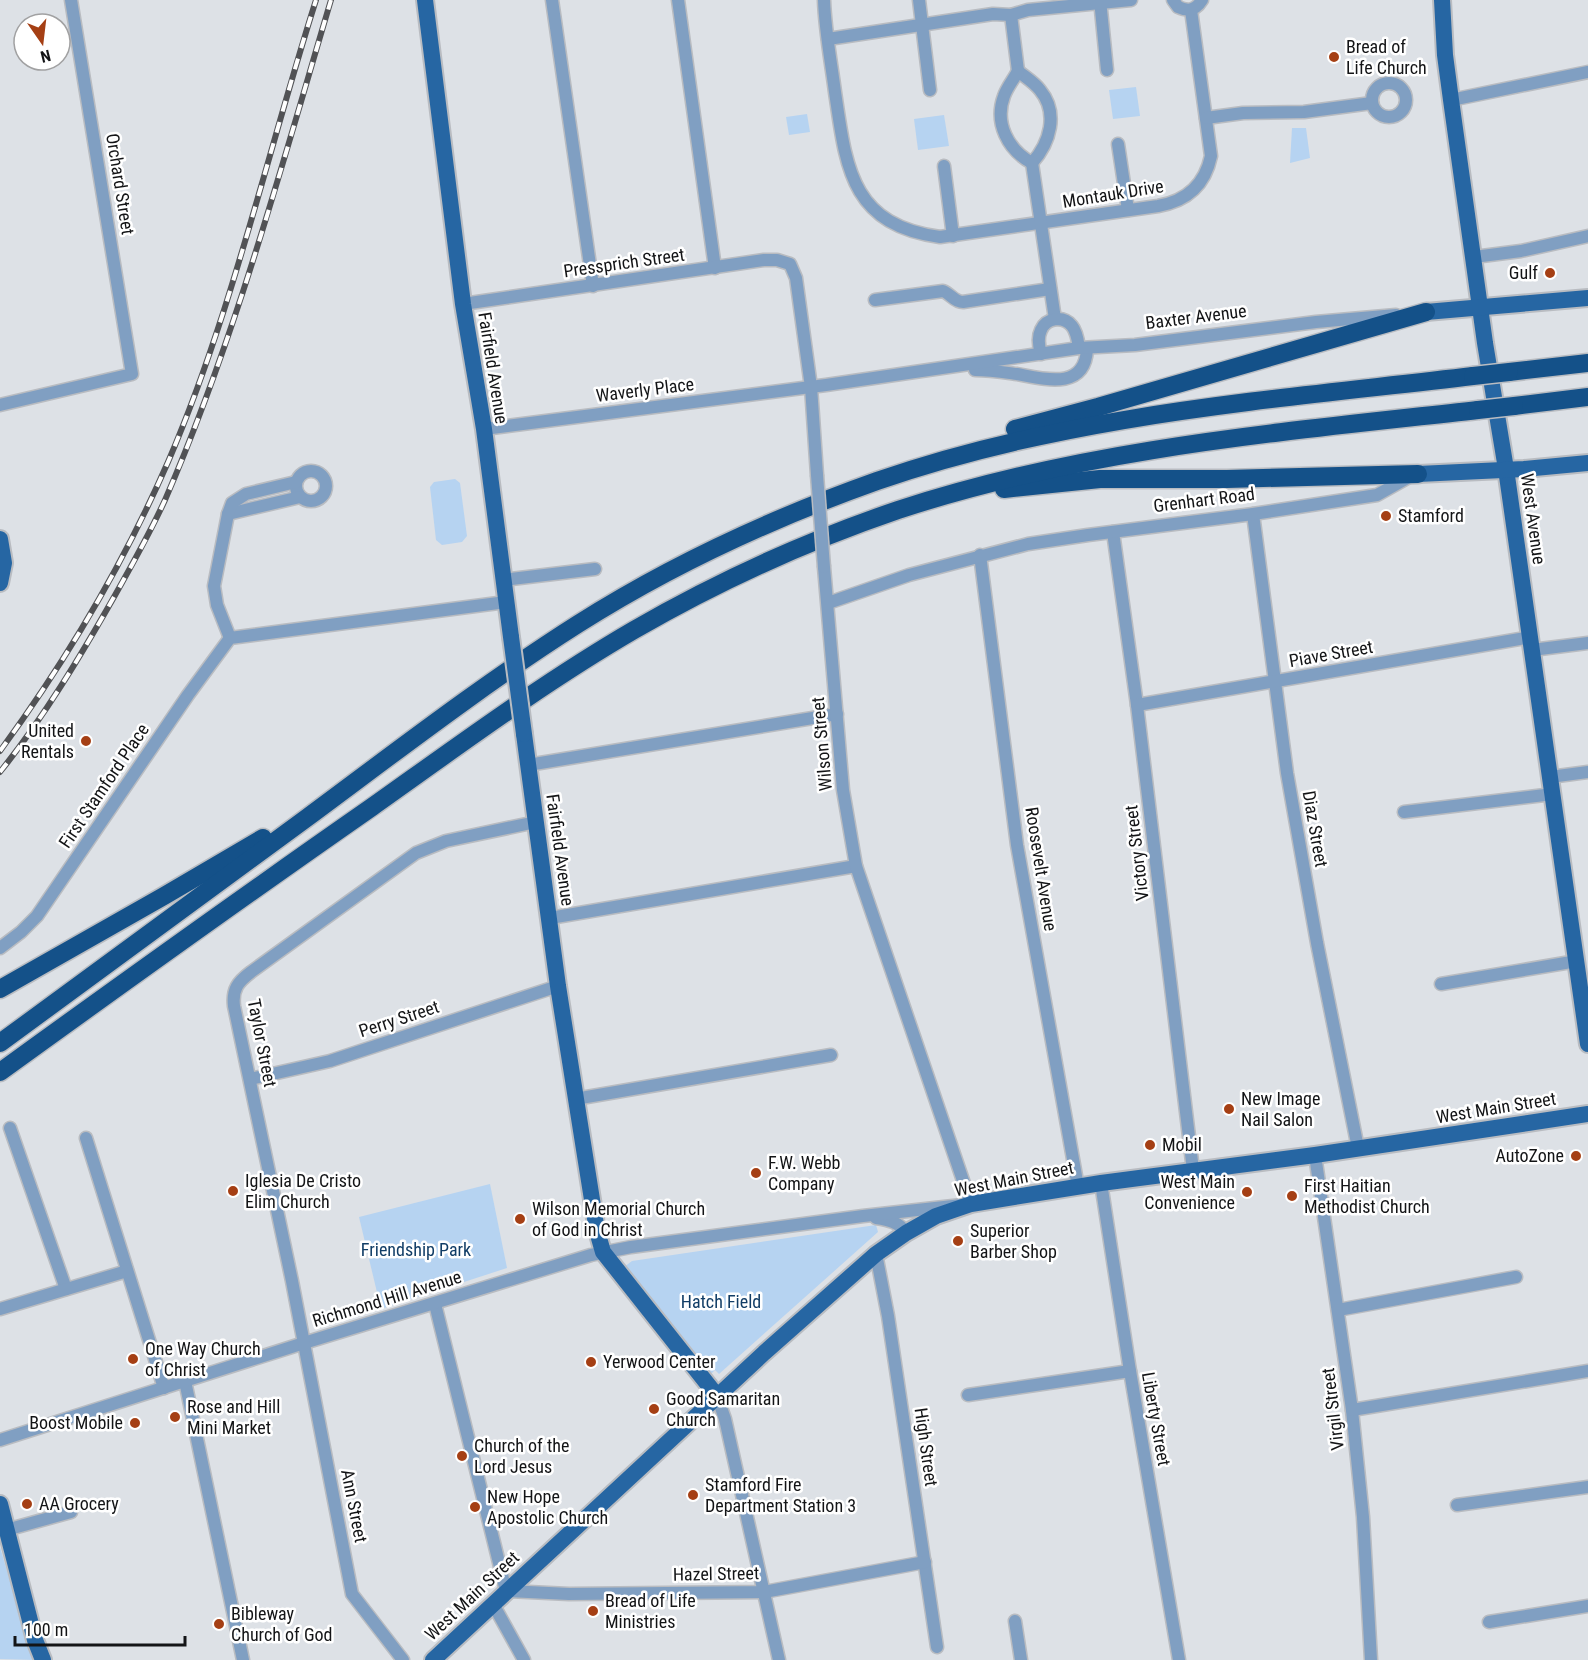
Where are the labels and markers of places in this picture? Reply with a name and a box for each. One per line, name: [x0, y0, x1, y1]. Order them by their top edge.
place label: Bread of Life Church: [1346, 36, 1427, 78]
marker: Bread of Life Church: [1327, 50, 1341, 64]
place label: Gulf: [1509, 262, 1538, 283]
marker: Gulf: [1543, 266, 1557, 280]
place label: Stamford: [1398, 505, 1464, 526]
marker: Stamford: [1379, 509, 1393, 523]
place label: United Rentals: [21, 720, 74, 762]
marker: United Rentals: [79, 734, 93, 748]
place label: New Image Nail Salon: [1241, 1088, 1320, 1130]
marker: New Image Nail Salon: [1222, 1102, 1236, 1116]
place label: Mobil: [1162, 1134, 1202, 1155]
marker: Mobil: [1143, 1138, 1157, 1152]
place label: AutoZone: [1495, 1145, 1564, 1166]
marker: AutoZone: [1569, 1149, 1583, 1163]
place label: F.W. Webb Company: [768, 1152, 841, 1194]
marker: F.W. Webb Company: [749, 1166, 763, 1180]
place label: Iglesia De Cristo Elim Church: [245, 1170, 361, 1212]
place label: West Main Convenience: [1144, 1171, 1235, 1213]
place label: First Haitian Methodist Church: [1304, 1175, 1430, 1217]
marker: Iglesia De Cristo Elim Church: [226, 1184, 240, 1198]
marker: West Main Convenience: [1240, 1185, 1254, 1199]
marker: First Haitian Methodist Church: [1285, 1189, 1299, 1203]
place label: Wilson Memorial Church of God in Christ: [532, 1198, 705, 1240]
marker: Wilson Memorial Church of God in Christ: [513, 1212, 527, 1226]
place label: Superior Barber Shop: [970, 1220, 1057, 1262]
marker: Superior Barber Shop: [951, 1234, 965, 1248]
place label: One Way Church of Christ: [145, 1338, 261, 1380]
place label: Yerwood Center: [603, 1351, 716, 1372]
marker: One Way Church of Christ: [126, 1352, 140, 1366]
marker: Yerwood Center: [584, 1355, 598, 1369]
place label: Good Samaritan Church: [666, 1388, 780, 1430]
place label: Rose and Hill Mini Market: [187, 1396, 280, 1438]
marker: Good Samaritan Church: [647, 1402, 661, 1416]
marker: Rose and Hill Mini Market: [168, 1410, 182, 1424]
place label: Boost Mobile: [29, 1412, 123, 1433]
marker: Boost Mobile: [128, 1416, 142, 1430]
place label: Church of the Lord Jesus: [474, 1435, 569, 1477]
marker: Church of the Lord Jesus: [455, 1449, 469, 1463]
place label: Stamford Fire Department Station 3: [705, 1474, 856, 1516]
place label: New Hope Apostolic Church: [487, 1486, 608, 1528]
marker: Stamford Fire Department Station 3: [686, 1488, 700, 1502]
place label: AA Grocery: [39, 1493, 119, 1514]
marker: AA Grocery: [20, 1497, 34, 1511]
marker: New Hope Apostolic Church: [468, 1500, 482, 1514]
place label: Bread of Life Ministries: [605, 1590, 696, 1632]
place label: Bibleway Church of God: [231, 1603, 333, 1645]
marker: Bread of Life Ministries: [586, 1604, 600, 1618]
marker: Bibleway Church of God: [212, 1617, 226, 1631]

